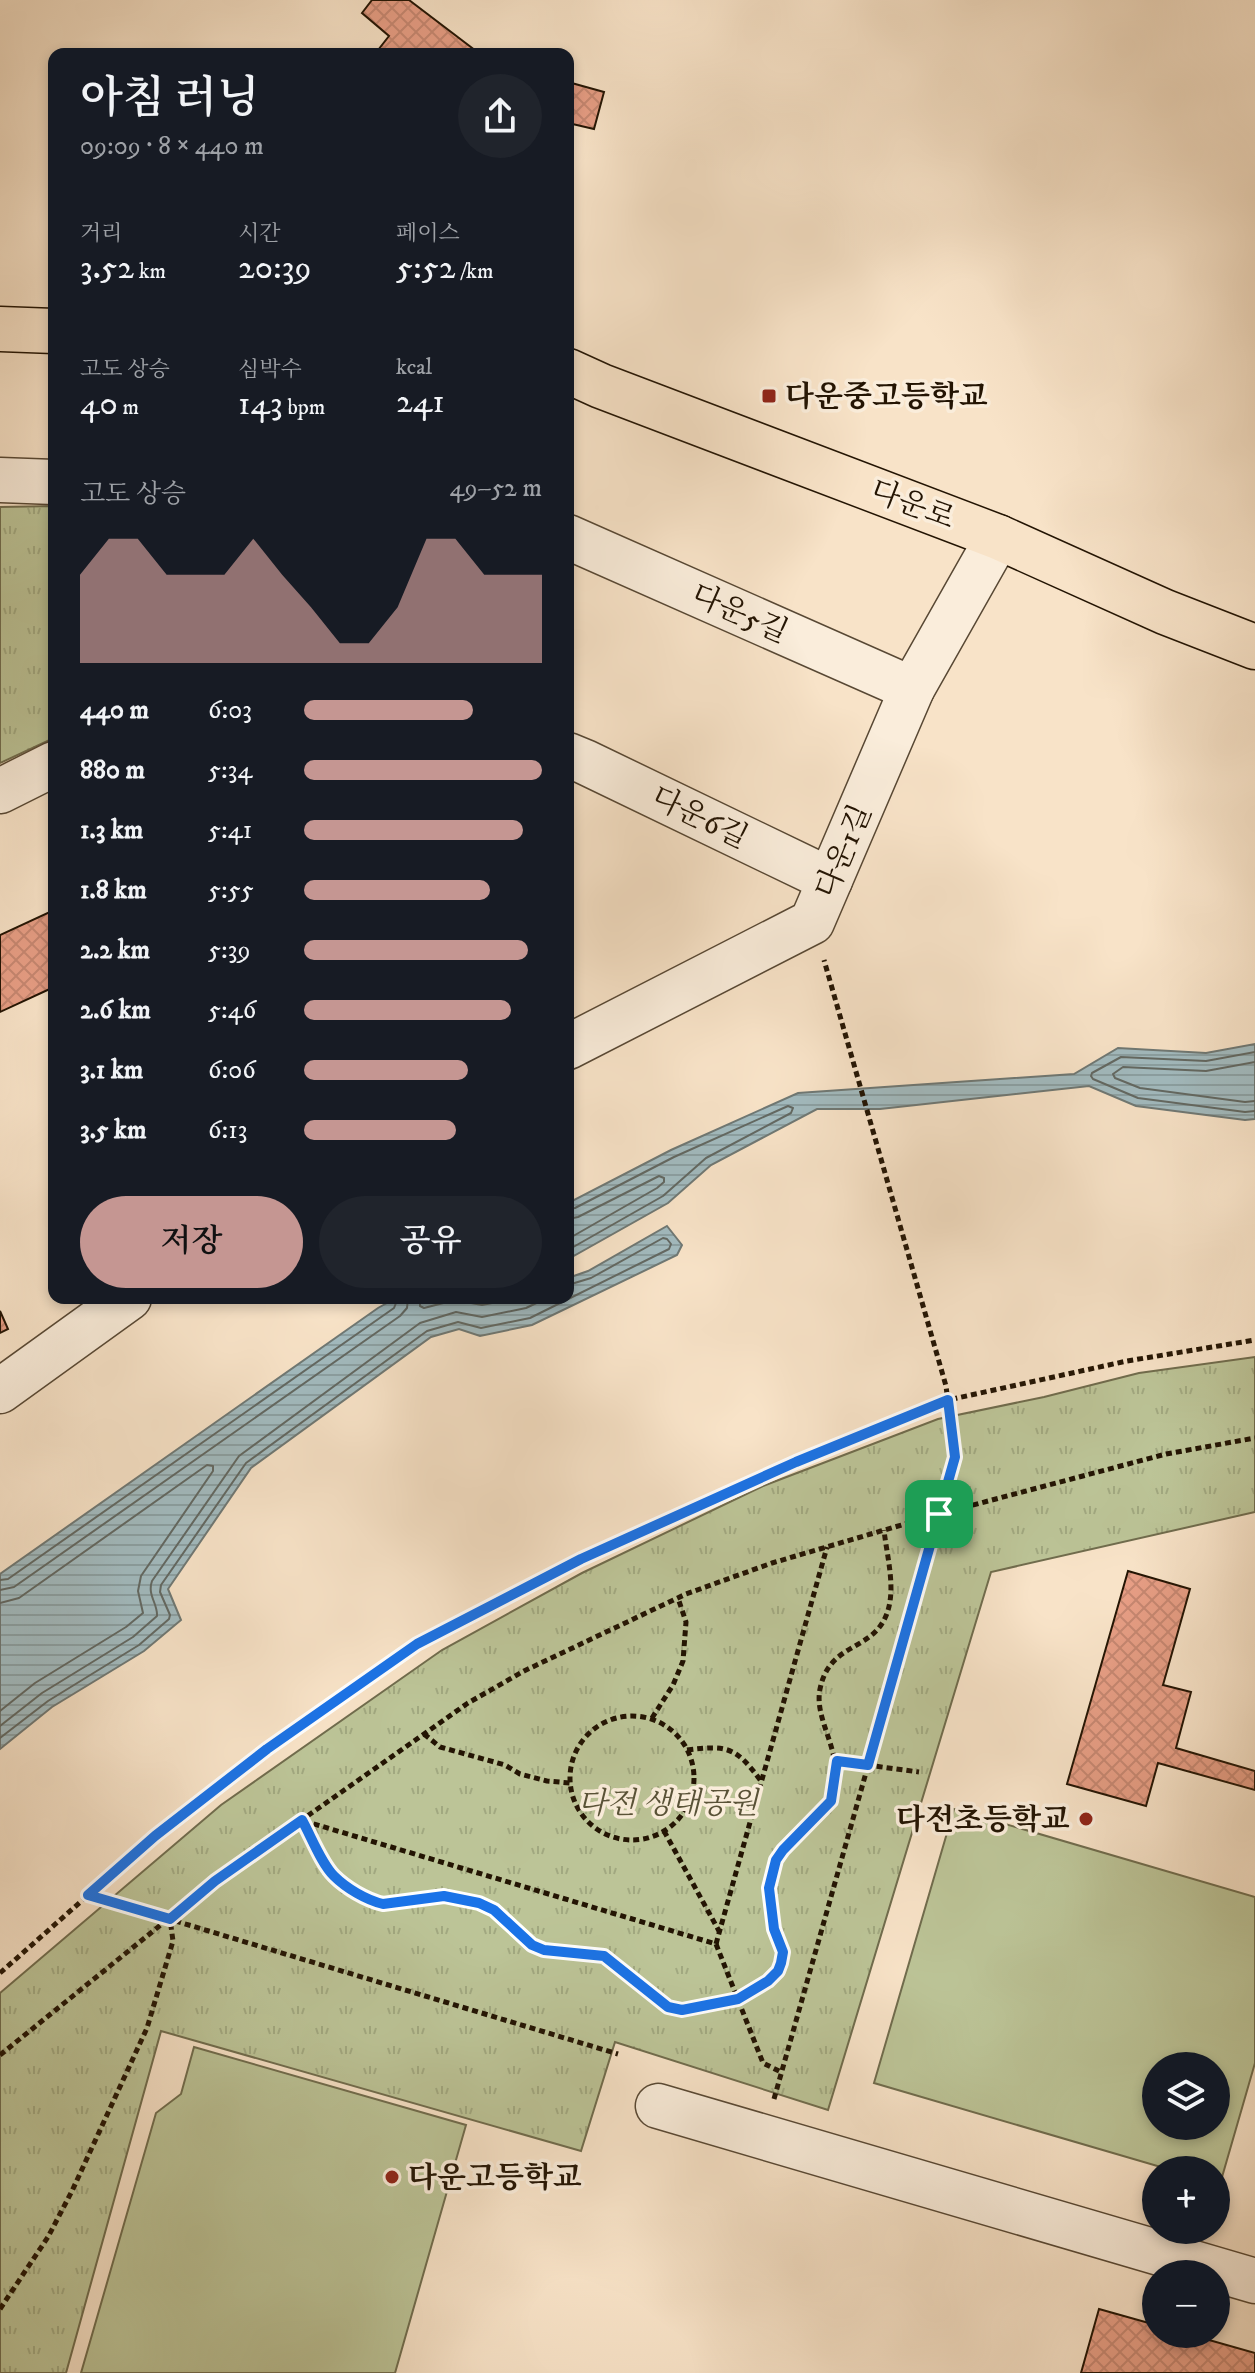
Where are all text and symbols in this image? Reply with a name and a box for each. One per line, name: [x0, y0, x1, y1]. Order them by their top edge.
text: 아침 러닝: [80, 72, 259, 127]
button: share: [458, 74, 542, 158]
text: 09:09 · 8 × 440 m: [80, 130, 264, 163]
text: 거리: [80, 220, 123, 247]
text: 시간: [238, 220, 281, 247]
text: 페이스: [396, 220, 460, 247]
text: 3.52: [80, 247, 134, 289]
text: 20:39: [238, 247, 312, 289]
text: 5:52: [396, 247, 455, 289]
text: km: [134, 258, 166, 285]
text: /km: [455, 258, 494, 285]
text: kcal: [396, 354, 432, 381]
text: 고도 상승: [80, 356, 170, 383]
text: 심박수: [238, 356, 302, 383]
place label: 다운중고등학교: [785, 379, 988, 416]
text: 241: [396, 381, 445, 423]
text: 40: [80, 383, 118, 425]
text: 143: [238, 383, 283, 425]
marker: 다운중고등학교: [760, 387, 778, 405]
text: m: [118, 394, 139, 421]
text: bpm: [283, 394, 325, 421]
text: 49–52 m: [450, 472, 542, 505]
street label: 다운로: [865, 473, 960, 538]
text: 고도 상승: [80, 478, 186, 511]
street label: 다운5길: [685, 577, 793, 652]
text: 440 m: [80, 694, 149, 727]
text: 6:03: [208, 694, 252, 727]
text: 880 m: [80, 754, 145, 787]
text: 5:34: [208, 754, 252, 787]
street label: 다운6길: [645, 779, 754, 857]
street label: 다운1길: [808, 799, 881, 904]
text: 1.3 km: [80, 814, 143, 847]
text: 5:41: [208, 814, 252, 847]
text: 1.8 km: [80, 874, 147, 907]
text: 5:55: [208, 874, 254, 907]
text: 2.2 km: [80, 934, 150, 967]
text: 5:39: [208, 934, 250, 967]
text: 2.6 km: [80, 994, 151, 1027]
text: 5:46: [208, 994, 256, 1027]
text: 3.1 km: [80, 1054, 143, 1087]
text: 6:06: [208, 1054, 256, 1087]
text: 3.5 km: [80, 1114, 146, 1147]
text: 6:13: [208, 1114, 248, 1147]
button: 저장: [80, 1196, 303, 1288]
button: 공유: [319, 1196, 542, 1288]
pin: [905, 1480, 973, 1548]
icon: arrive: [917, 1492, 961, 1536]
park label: 다전 생태공원: [578, 1786, 760, 1823]
place label: 다전초등학교: [896, 1802, 1070, 1839]
marker: 다전초등학교: [1077, 1810, 1095, 1828]
map controls: [1142, 2052, 1230, 2348]
button: layers: [1142, 2052, 1230, 2140]
button: +: [1142, 2156, 1230, 2244]
place label: 다운고등학교: [408, 2160, 582, 2197]
marker: 다운고등학교: [383, 2168, 401, 2186]
button: −: [1142, 2260, 1230, 2348]

